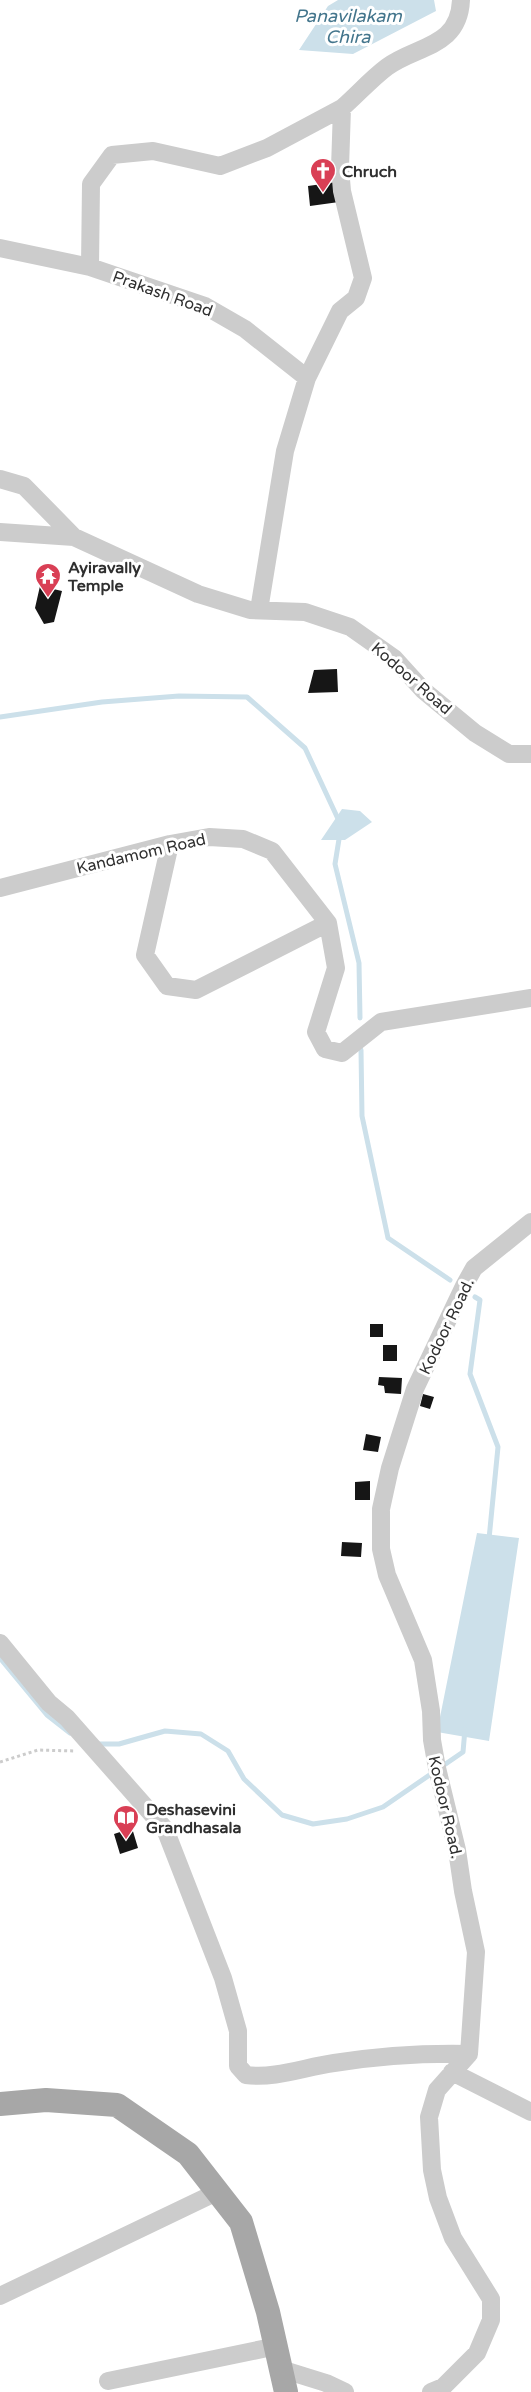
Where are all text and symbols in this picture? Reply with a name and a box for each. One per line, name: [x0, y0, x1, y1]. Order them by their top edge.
water label: Panavilakam Chira: [294, 5, 402, 48]
church icon: Chruch: [308, 156, 338, 194]
place label: Chruch: [342, 162, 397, 182]
street label: Prakash Road: [110, 267, 215, 321]
place label: Ayiravally Temple: [67, 558, 141, 596]
temple icon: Ayiravally Temple: [33, 561, 63, 599]
street label: Kodoor Road: [367, 638, 456, 719]
street label: Kandamom Road: [75, 829, 208, 879]
street label: Kodoor Road.: [415, 1275, 479, 1378]
street label: Kodoor Road.: [424, 1754, 467, 1860]
place label: Deshasevini Grandhasala: [146, 1800, 241, 1838]
library icon: Deshasevini Grandhasala: [111, 1803, 141, 1841]

